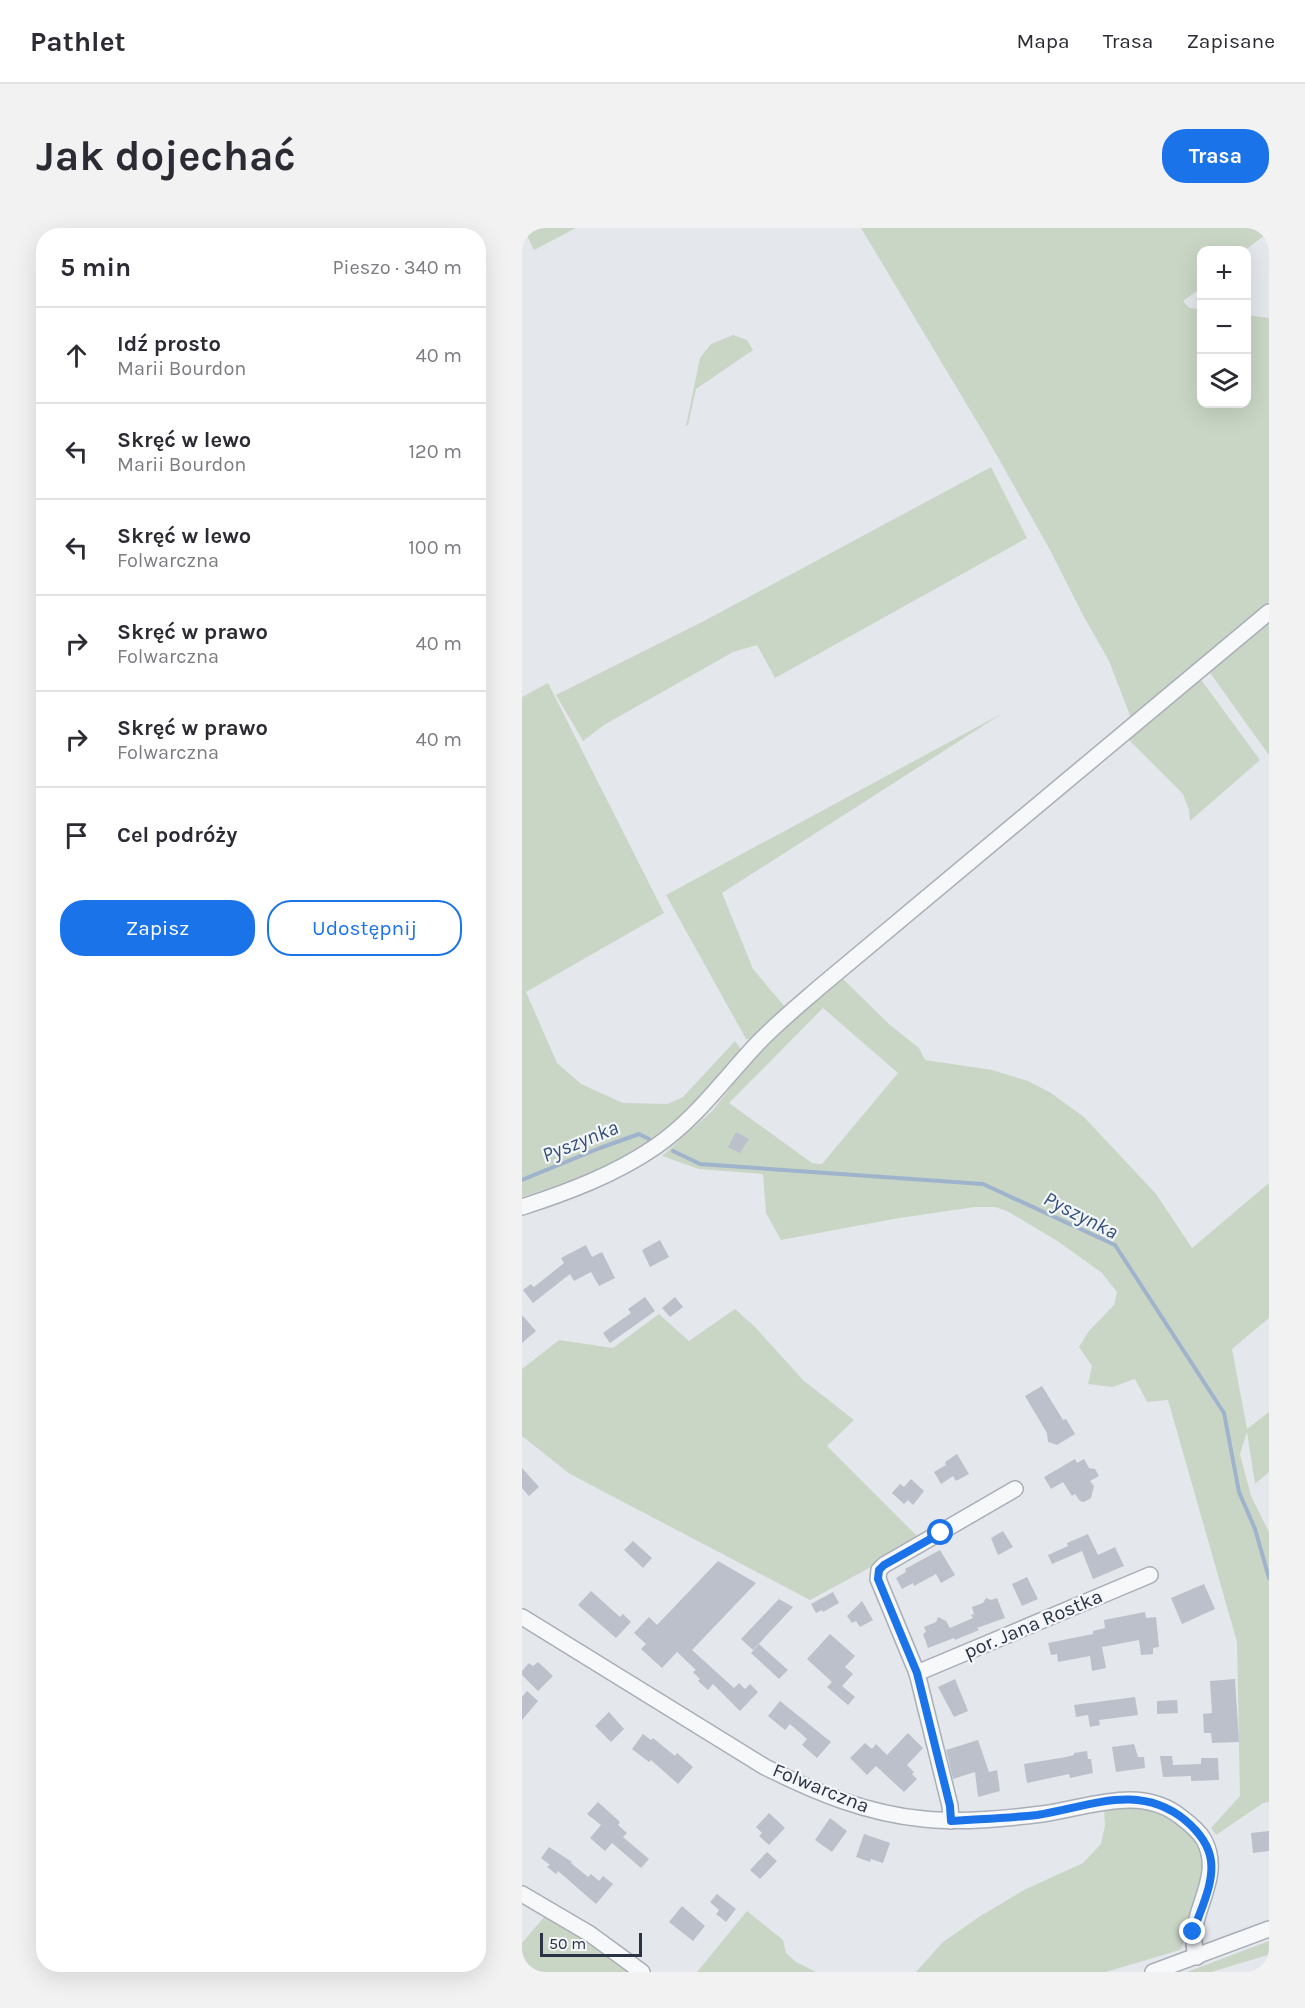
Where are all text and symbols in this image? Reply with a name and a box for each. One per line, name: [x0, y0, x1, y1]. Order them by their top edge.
text: Pathlet: [30, 25, 126, 58]
text: Mapa: [1017, 29, 1070, 53]
text: Trasa: [1103, 29, 1153, 53]
text: Zapisane: [1186, 29, 1275, 53]
button: Trasa: [1162, 129, 1269, 183]
text: Jak dojechać: [36, 131, 296, 181]
map controls: [1197, 246, 1251, 408]
button: +: [1197, 246, 1251, 300]
text: 5 min: [60, 252, 131, 283]
text: Pieszo · 340 m: [332, 256, 462, 279]
button: −: [1197, 300, 1251, 354]
text: Idź prosto: [117, 331, 221, 357]
icon: ahead: [60, 339, 93, 372]
text: 40 m: [416, 344, 462, 367]
button: layers: [1197, 354, 1251, 408]
text: Marii Bourdon: [117, 357, 246, 380]
text: Skręć w lewo: [117, 427, 251, 453]
icon: left: [60, 435, 93, 468]
text: 120 m: [408, 440, 462, 463]
text: Marii Bourdon: [117, 453, 246, 476]
text: Skręć w lewo: [117, 523, 251, 549]
icon: left: [60, 531, 93, 564]
text: 100 m: [408, 536, 462, 559]
text: Folwarczna: [117, 549, 219, 572]
text: Skręć w prawo: [117, 619, 268, 645]
icon: right: [60, 627, 93, 660]
text: 40 m: [416, 632, 462, 655]
text: Folwarczna: [117, 645, 219, 668]
text: Skręć w prawo: [117, 715, 268, 741]
icon: right: [60, 723, 93, 756]
text: 40 m: [416, 728, 462, 751]
text: Folwarczna: [117, 741, 219, 764]
icon: arrive: [60, 819, 93, 852]
text: Cel podróży: [117, 822, 237, 848]
button: Zapisz: [60, 900, 255, 956]
button: Udostępnij: [267, 900, 462, 956]
water label: Pyszynka: [538, 1115, 622, 1167]
water label: Pyszynka: [1040, 1186, 1122, 1244]
route start: [927, 1519, 953, 1545]
street label: por. Jana Rostka: [960, 1584, 1106, 1664]
street label: Folwarczna: [769, 1758, 873, 1818]
route end: [1179, 1918, 1205, 1944]
scale bar: [540, 1930, 642, 1958]
text: 50 m: [549, 1934, 586, 1953]

